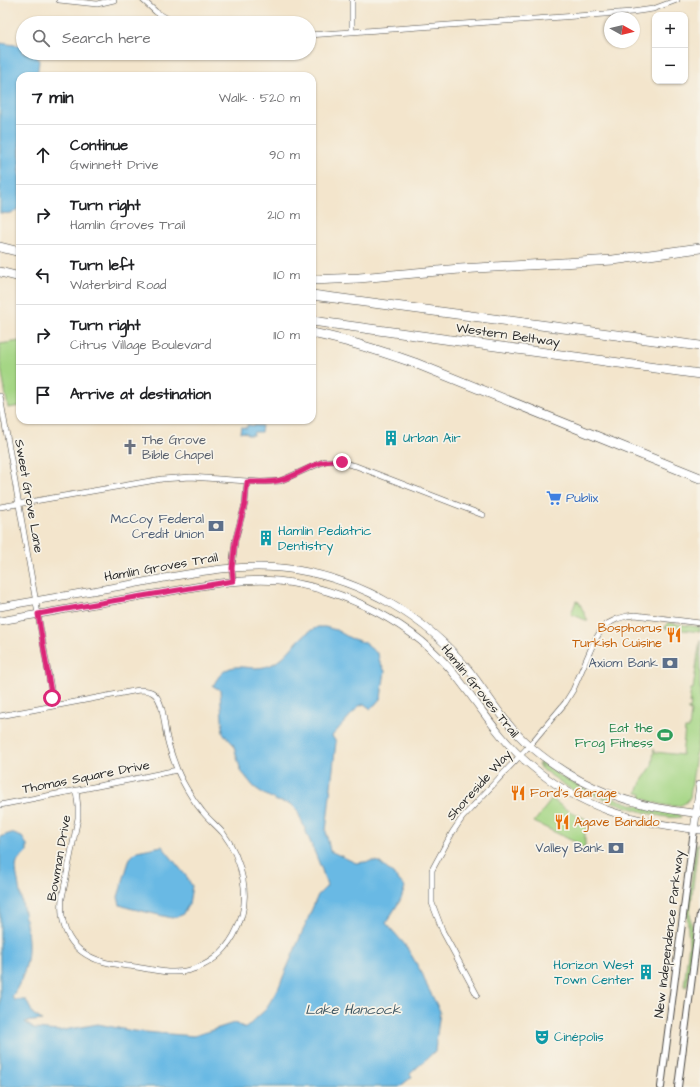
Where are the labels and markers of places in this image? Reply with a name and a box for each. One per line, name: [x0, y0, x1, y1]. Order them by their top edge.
building icon: Urban Air: [382, 429, 400, 447]
place label: Urban Air: [403, 429, 461, 447]
place label: The Grove Bible Chapel: [142, 431, 213, 464]
church icon: The Grove Bible Chapel: [121, 438, 139, 456]
supermarket icon: Publix: [545, 489, 563, 507]
place label: Publix: [566, 489, 599, 507]
place label: McCoy Federal Credit Union: [111, 510, 204, 543]
bank icon: McCoy Federal Credit Union: [207, 517, 225, 535]
place label: Hamlin Pediatric Dentistry: [278, 522, 372, 556]
building icon: Hamlin Pediatric Dentistry: [257, 529, 275, 547]
place label: Bosphorus Turkish Cuisine: [572, 619, 662, 652]
restaurant icon: Bosphorus Turkish Cuisine: [665, 626, 683, 644]
place label: Axiom Bank: [589, 654, 658, 672]
bank icon: Axiom Bank: [661, 654, 679, 672]
place label: Eat the Frog Fitness: [575, 719, 653, 753]
sports icon: Eat the Frog Fitness: [656, 726, 674, 744]
restaurant icon: Ford's Garage: [509, 784, 527, 802]
place label: Ford's Garage: [530, 784, 617, 803]
restaurant icon: Agave Bandido: [553, 813, 571, 831]
place label: Agave Bandido: [574, 813, 660, 832]
place label: Valley Bank: [535, 839, 604, 858]
bank icon: Valley Bank: [607, 839, 625, 857]
place label: Horizon West Town Center: [553, 956, 635, 989]
building icon: Horizon West Town Center: [637, 963, 655, 981]
theatre icon: Cinépolis: [533, 1028, 551, 1046]
place label: Cinépolis: [554, 1028, 604, 1046]

